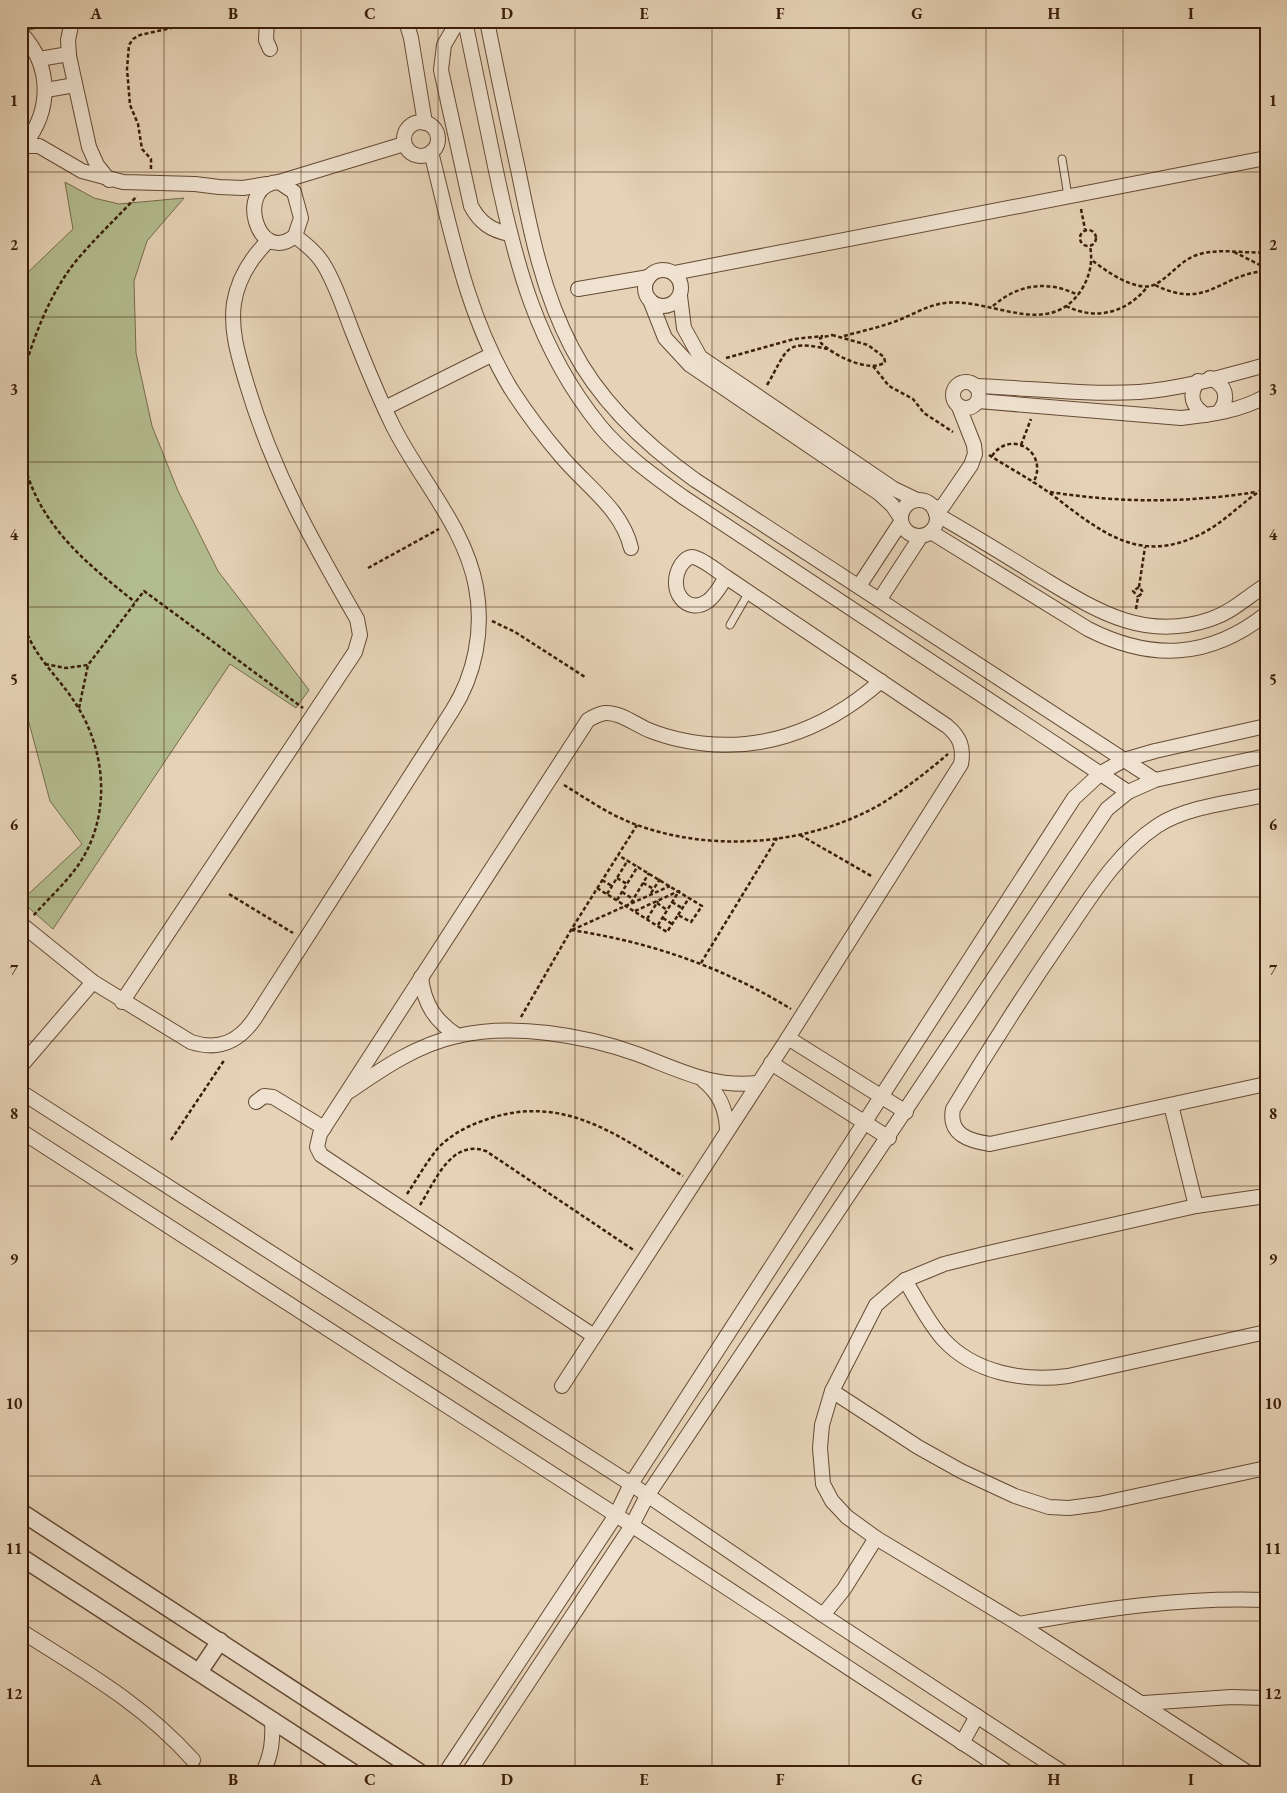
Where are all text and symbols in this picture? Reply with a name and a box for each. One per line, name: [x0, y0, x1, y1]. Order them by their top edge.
text: A: [89, 3, 102, 24]
text: B: [228, 3, 238, 24]
text: C: [364, 3, 376, 24]
text: D: [501, 3, 513, 24]
text: E: [639, 3, 649, 24]
text: F: [776, 3, 785, 24]
text: G: [911, 3, 923, 24]
text: H: [1048, 3, 1061, 24]
text: I: [1188, 3, 1194, 24]
text: 1: [10, 90, 18, 111]
text: 1: [1269, 90, 1277, 111]
text: 2: [10, 234, 19, 255]
text: 2: [1269, 234, 1278, 255]
text: 3: [10, 379, 18, 400]
text: 3: [1269, 379, 1277, 400]
text: 4: [10, 524, 19, 545]
text: 4: [1269, 524, 1278, 545]
text: 5: [10, 669, 18, 690]
text: 5: [1269, 669, 1277, 690]
text: 6: [10, 814, 19, 835]
text: 6: [1269, 814, 1278, 835]
text: 7: [10, 959, 19, 980]
text: 7: [1269, 959, 1278, 980]
text: 8: [10, 1103, 18, 1124]
text: 8: [1269, 1103, 1277, 1124]
text: 9: [10, 1248, 19, 1269]
text: 9: [1269, 1248, 1278, 1269]
text: 10: [6, 1393, 23, 1414]
text: 10: [1265, 1393, 1282, 1414]
text: 11: [6, 1538, 22, 1559]
text: 11: [1265, 1538, 1281, 1559]
text: 12: [6, 1683, 23, 1704]
text: 12: [1265, 1683, 1282, 1704]
text: A: [89, 1769, 102, 1790]
text: B: [228, 1769, 238, 1790]
text: C: [364, 1769, 376, 1790]
text: D: [501, 1769, 513, 1790]
text: E: [639, 1769, 649, 1790]
text: F: [776, 1769, 785, 1790]
text: G: [911, 1769, 923, 1790]
text: H: [1048, 1769, 1061, 1790]
text: I: [1188, 1769, 1194, 1790]

